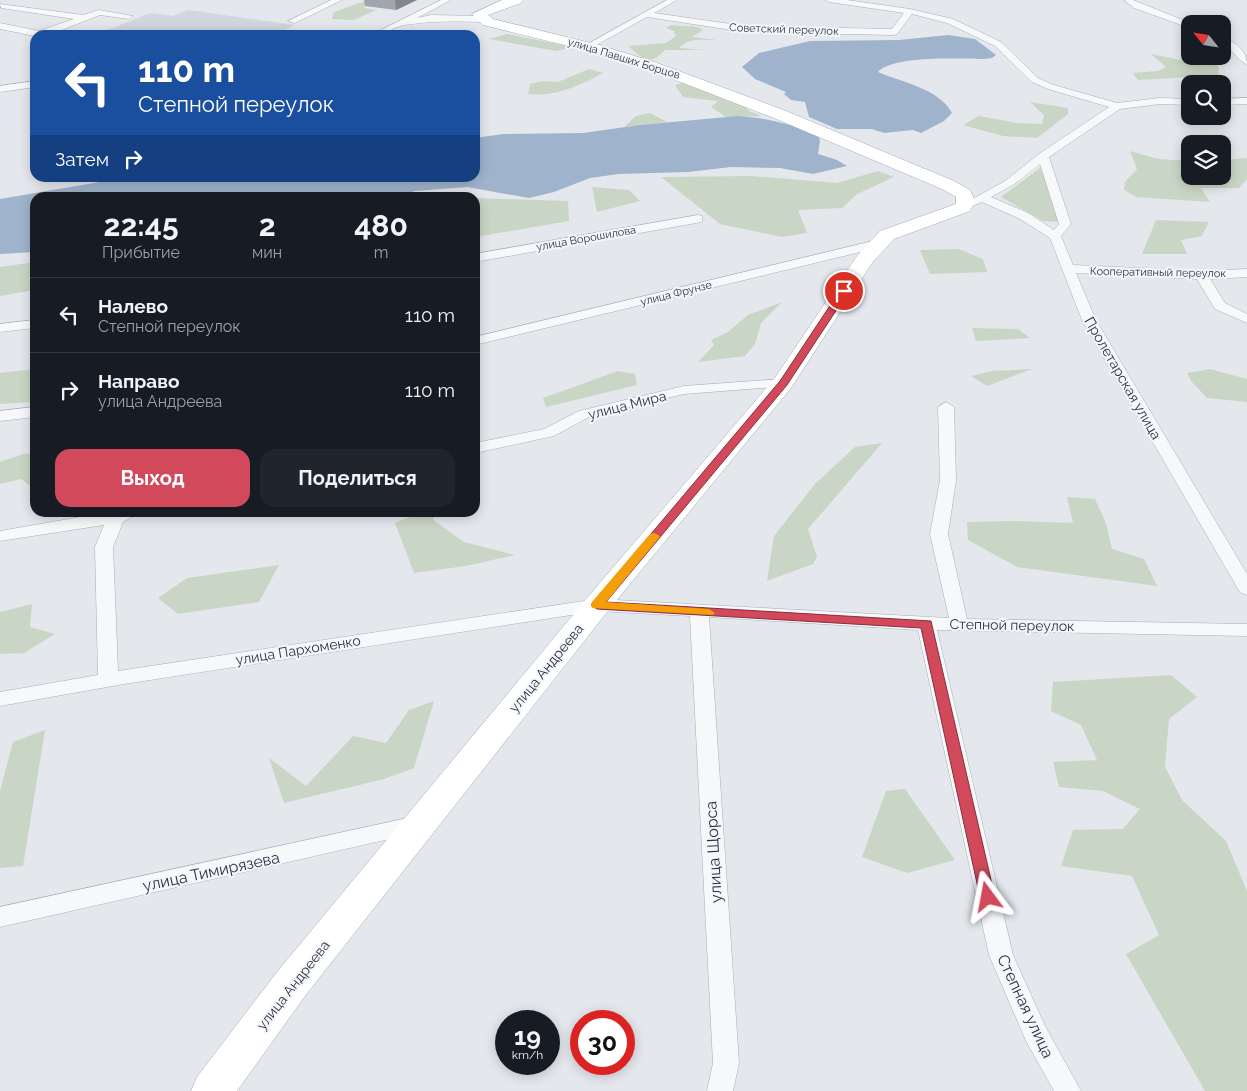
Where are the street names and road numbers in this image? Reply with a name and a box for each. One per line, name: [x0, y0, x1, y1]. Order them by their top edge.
street label: Советский переулок: [729, 21, 839, 38]
street label: улица Павших Борцов: [566, 35, 682, 82]
street label: улица Ворошилова: [535, 223, 637, 254]
street label: Кооперативный переулок: [1090, 265, 1227, 280]
street label: улица Фрунзе: [639, 278, 714, 309]
street label: Пролетарская улица: [1081, 314, 1165, 442]
street label: улица Мира: [586, 388, 668, 422]
street label: Степной переулок: [949, 616, 1075, 634]
street label: улица Андреева: [506, 621, 586, 715]
street label: улица Пархоменко: [234, 632, 362, 668]
street label: улица Щорса: [701, 801, 726, 903]
street label: улица Тимирязева: [141, 848, 281, 895]
street label: улица Андреева: [253, 937, 333, 1033]
street label: Степная улица: [993, 951, 1058, 1061]

